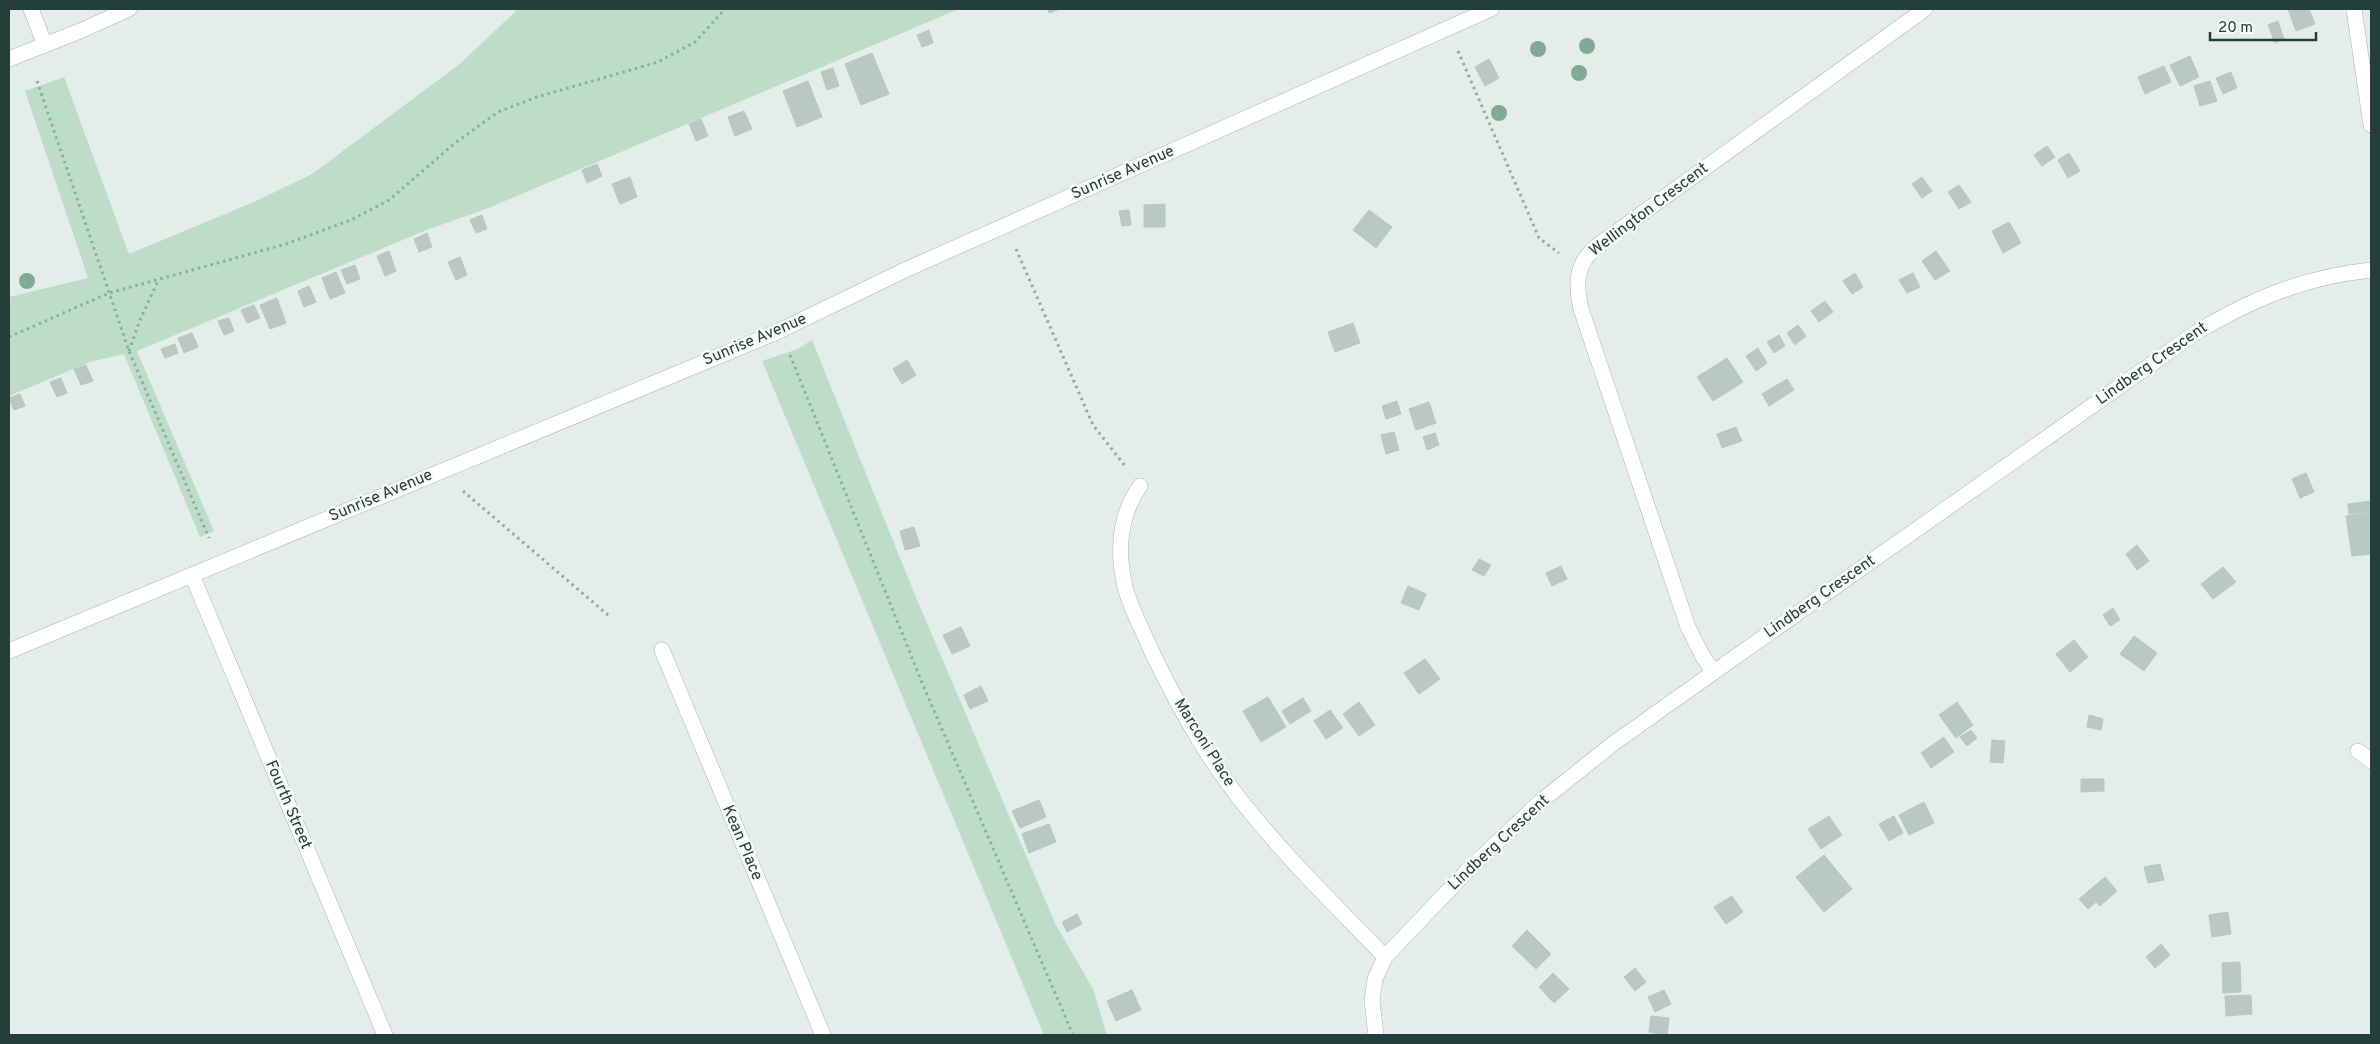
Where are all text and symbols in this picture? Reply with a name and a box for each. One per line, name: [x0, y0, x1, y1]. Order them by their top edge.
scale bar: [2210, 10, 2316, 42]
text: 20 m: [2218, 19, 2253, 38]
street label: Sunrise Avenue: [1068, 141, 1178, 205]
street label: Wellington Crescent: [1586, 159, 1712, 261]
street label: Sunrise Avenue: [700, 309, 810, 371]
street label: Lindberg Crescent: [2092, 318, 2212, 410]
street label: Sunrise Avenue: [326, 465, 436, 527]
street label: Lindberg Crescent: [1760, 551, 1880, 643]
street label: Marconi Place: [1169, 695, 1239, 791]
street label: Fourth Street: [260, 757, 316, 853]
street label: Lindberg Crescent: [1444, 791, 1554, 895]
street label: Kean Place: [717, 802, 767, 884]

